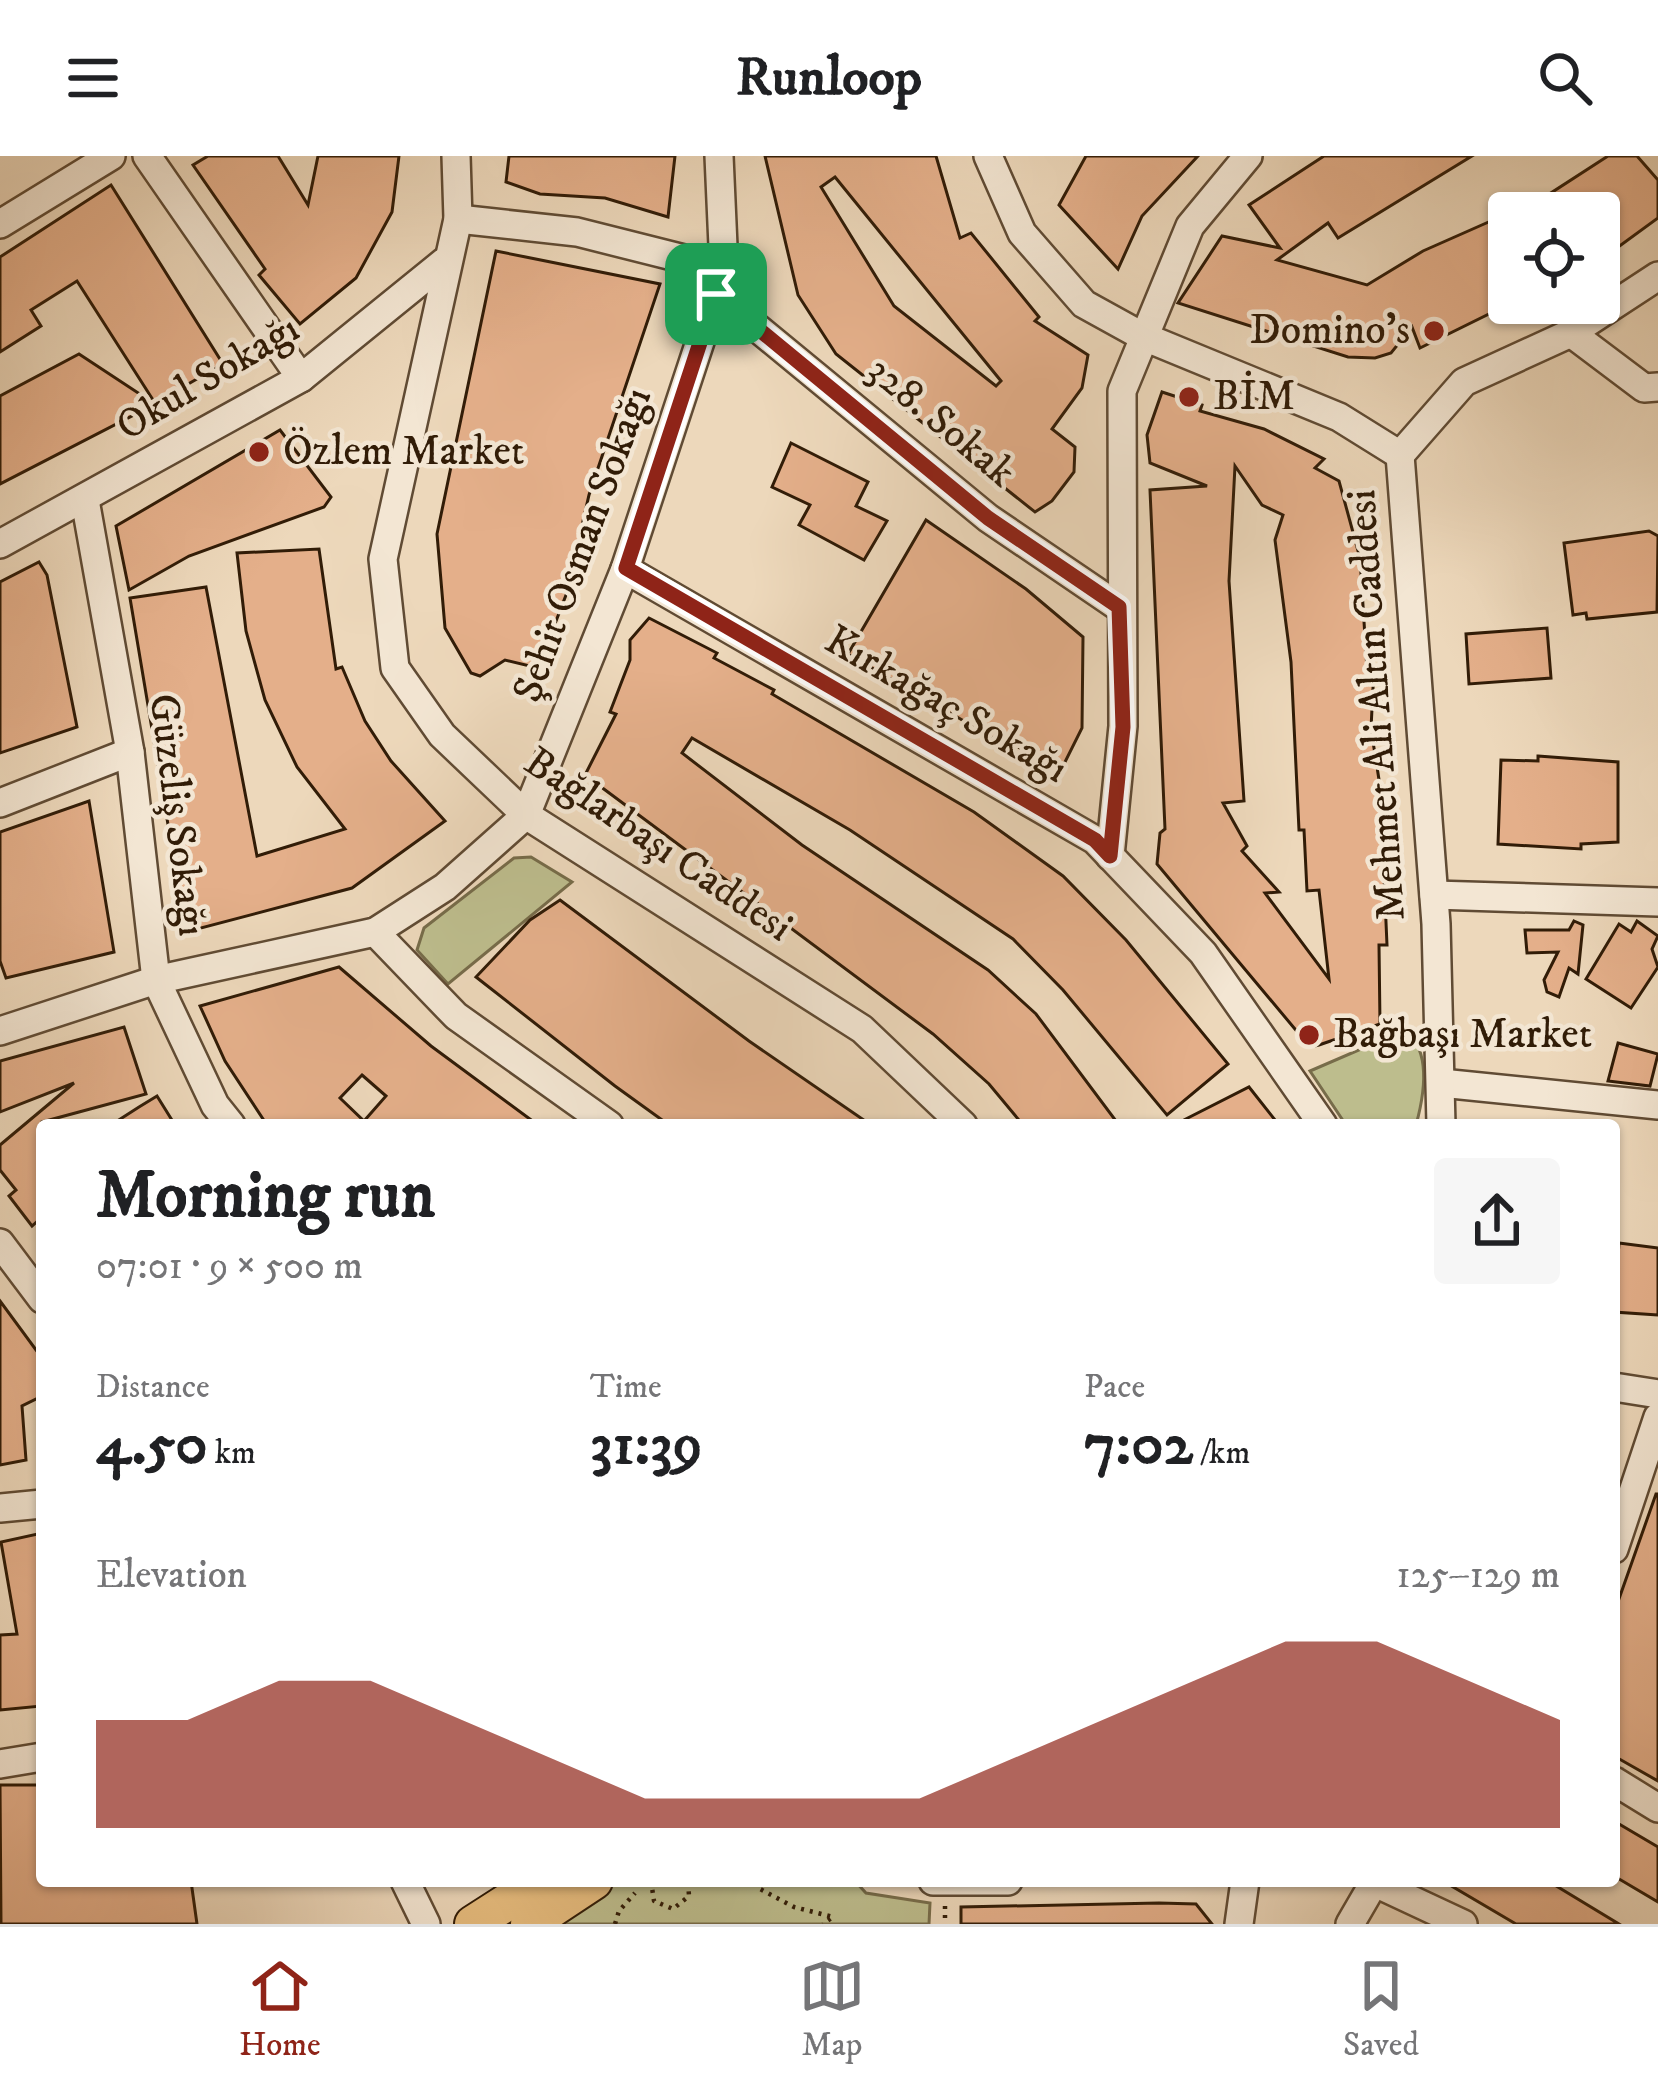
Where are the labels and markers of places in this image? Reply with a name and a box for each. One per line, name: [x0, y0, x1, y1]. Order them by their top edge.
pin: [665, 243, 767, 345]
place label: Domino's: [1249, 305, 1410, 357]
marker: Domino's: [1421, 318, 1447, 344]
place label: BİM: [1213, 370, 1295, 423]
marker: BİM: [1176, 384, 1202, 410]
place label: Özlem Market: [283, 426, 524, 478]
marker: Özlem Market: [246, 439, 272, 465]
place label: Bağbaşı Market: [1333, 1009, 1592, 1061]
marker: Bağbaşı Market: [1296, 1022, 1322, 1048]

